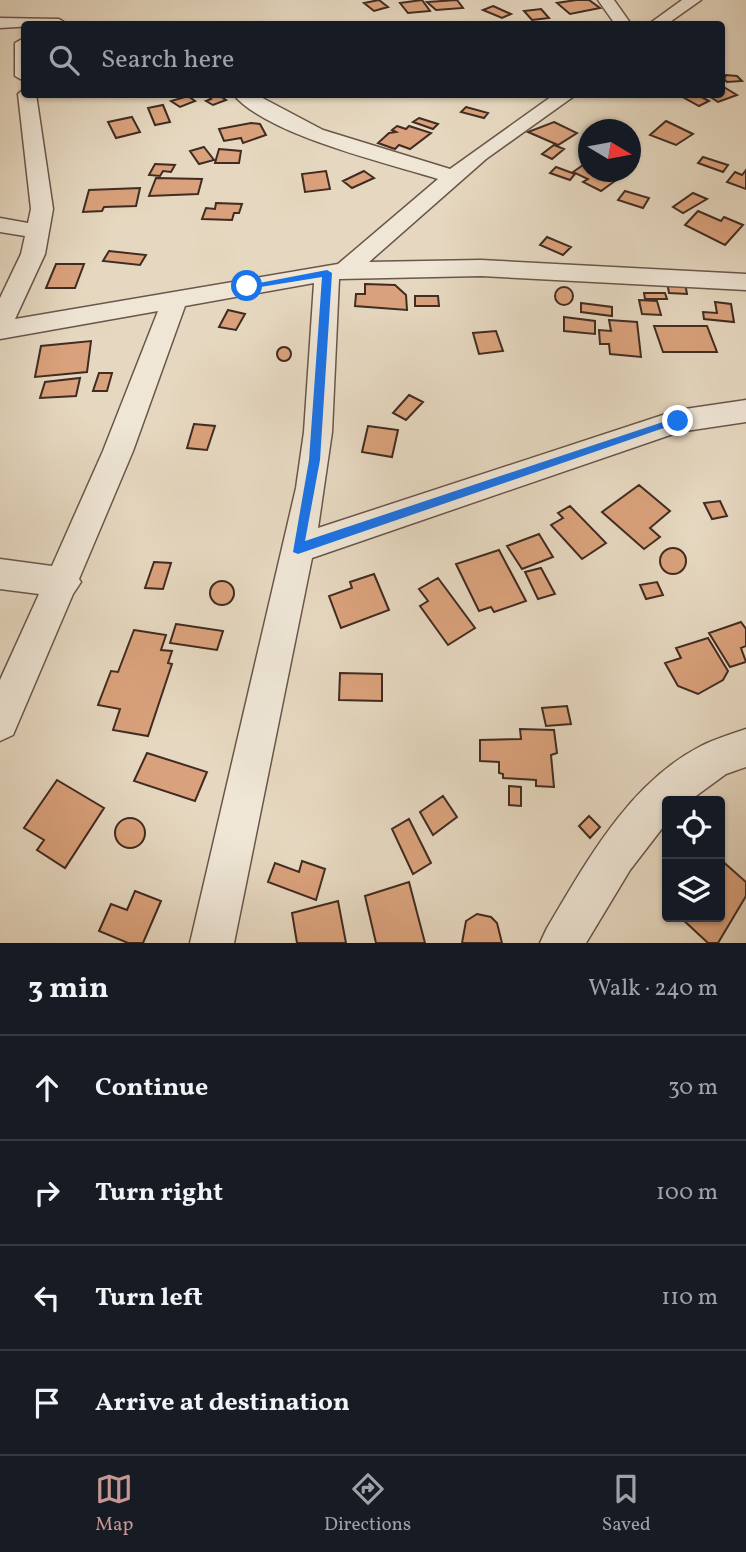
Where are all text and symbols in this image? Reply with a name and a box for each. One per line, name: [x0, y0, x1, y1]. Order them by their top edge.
search box: [21, 21, 725, 98]
icon: search: [45, 41, 83, 79]
text: Search here: [101, 42, 234, 78]
north arrow: [578, 119, 641, 182]
route start: [231, 270, 262, 301]
route end: [662, 405, 693, 436]
map controls: [662, 796, 725, 922]
button: locate: [662, 796, 725, 859]
button: layers: [662, 859, 725, 922]
text: 3 min: [28, 968, 109, 1010]
text: Walk · 240 m: [588, 973, 718, 1005]
icon: ahead: [28, 1069, 66, 1107]
text: Continue: [95, 1070, 208, 1106]
text: 30 m: [668, 1072, 718, 1104]
icon: right: [28, 1174, 66, 1212]
text: Turn right: [95, 1175, 223, 1211]
text: 100 m: [656, 1177, 718, 1209]
icon: left: [28, 1279, 66, 1317]
text: Turn left: [95, 1280, 203, 1316]
text: 110 m: [661, 1282, 718, 1314]
icon: arrive: [28, 1384, 66, 1422]
text: Arrive at destination: [95, 1385, 350, 1421]
tab: Map: [95, 1470, 133, 1538]
tab: Directions: [324, 1470, 411, 1538]
tab: Saved: [602, 1470, 651, 1538]

